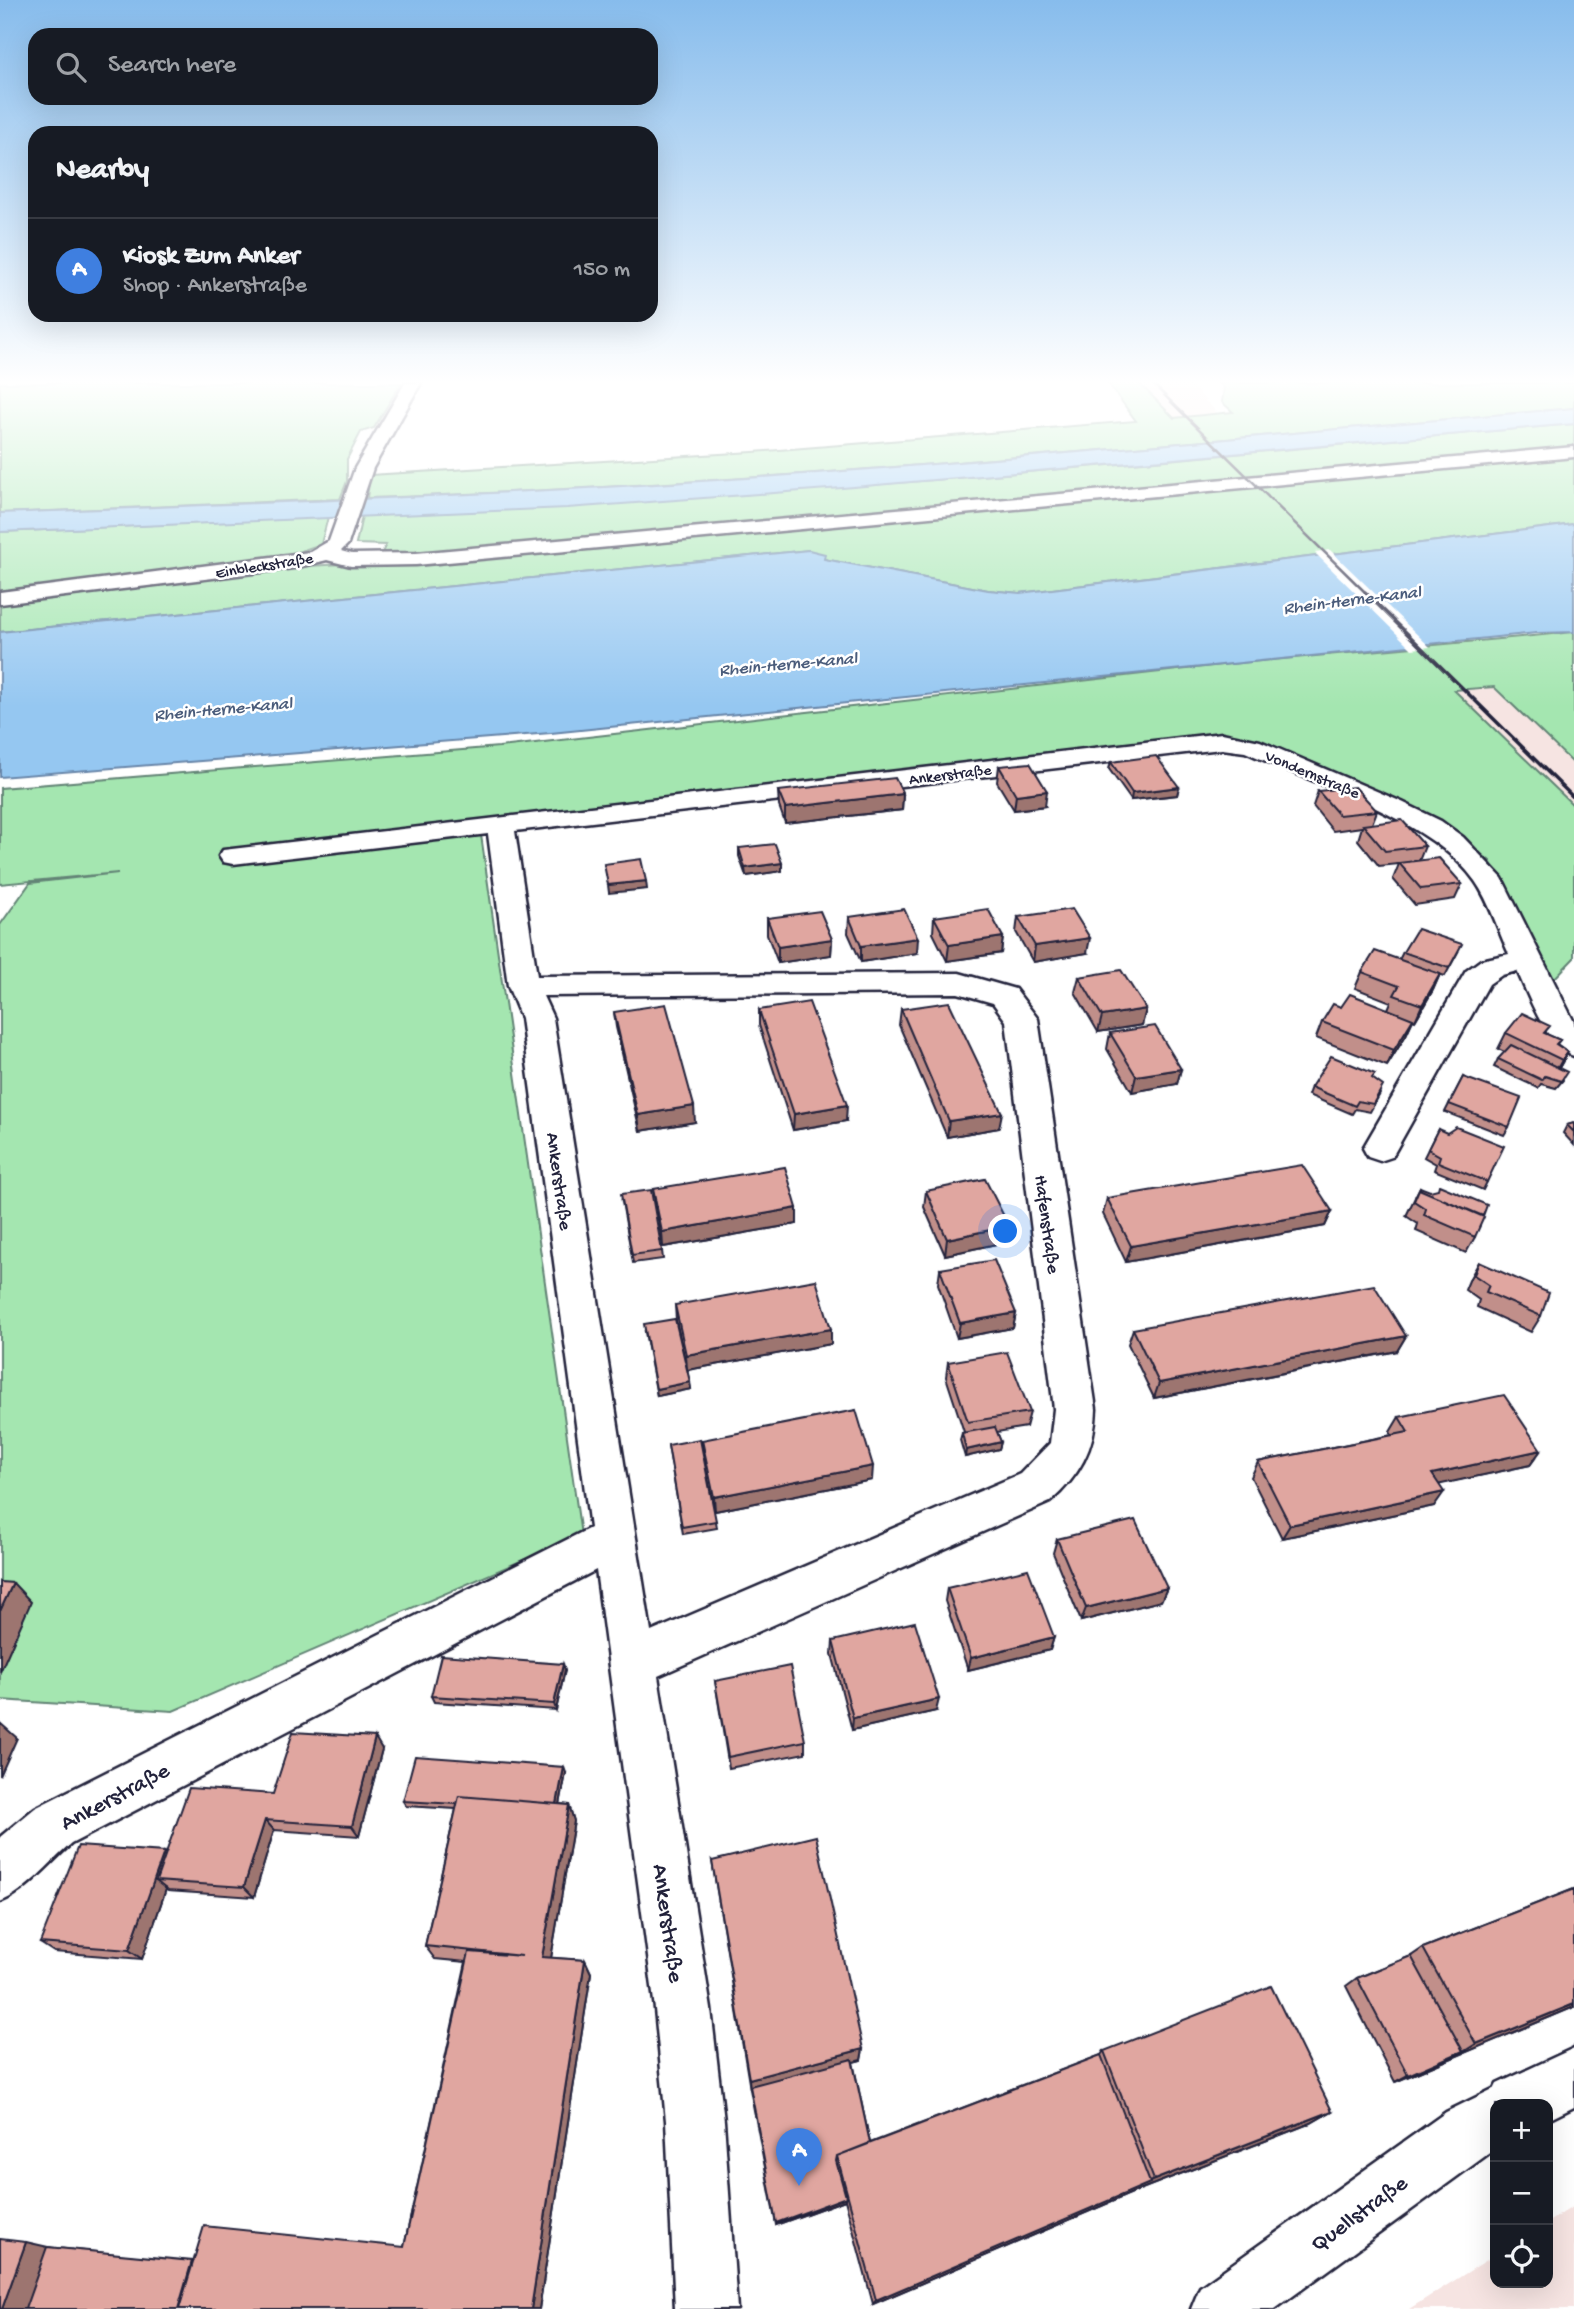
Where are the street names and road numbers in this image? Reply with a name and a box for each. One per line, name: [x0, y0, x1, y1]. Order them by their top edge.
street label: Einbleckstraße: [214, 550, 316, 585]
street label: Vondernstraße: [1261, 747, 1362, 805]
street label: Ankerstraße: [908, 762, 994, 791]
street label: Ankerstraße: [539, 1131, 576, 1232]
street label: Hafenstraße: [1027, 1174, 1064, 1276]
street label: Ankerstraße: [57, 1758, 176, 1838]
street label: Ankerstraße: [645, 1862, 688, 1986]
street label: Quellstraße: [1306, 2170, 1415, 2259]

